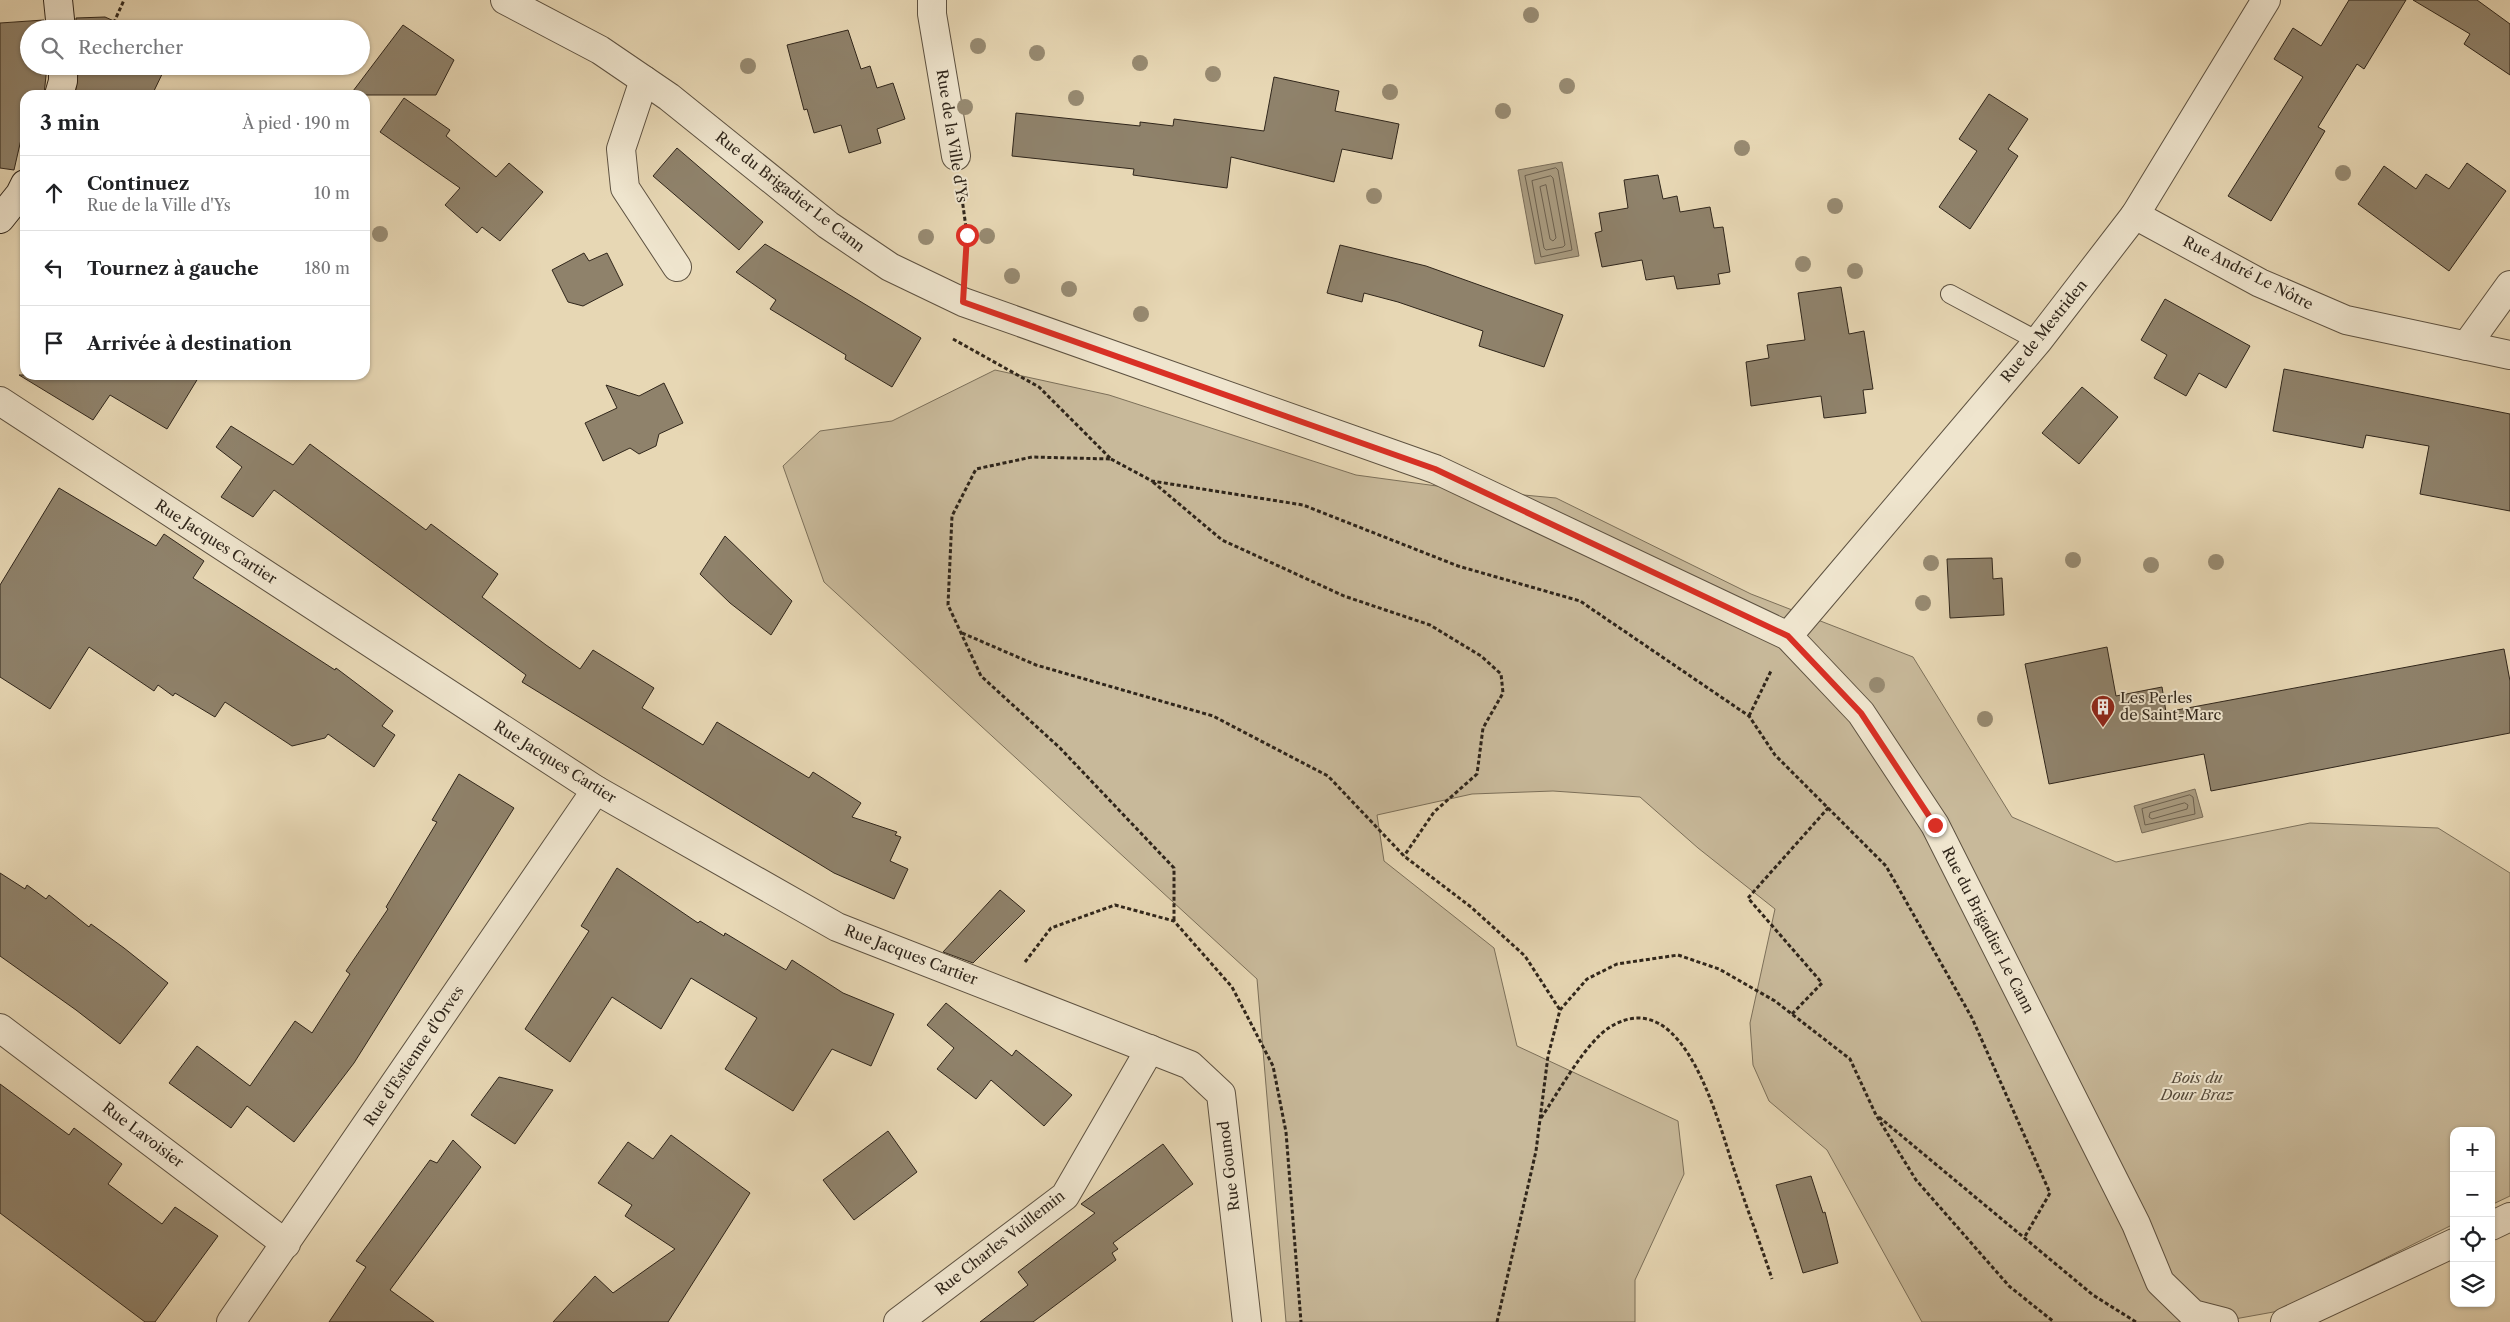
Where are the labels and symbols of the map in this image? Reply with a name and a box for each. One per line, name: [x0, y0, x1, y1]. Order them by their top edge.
street label: Rue de la Ville d'Ys: [933, 68, 972, 204]
street label: Rue du Brigadier Le Cann: [712, 127, 869, 256]
route start: [956, 224, 979, 247]
street label: Rue André Le Nôtre: [2180, 232, 2316, 314]
street label: Rue de Mestriden: [1996, 275, 2091, 386]
street label: Rue Jacques Cartier: [152, 495, 281, 588]
place label: Les Perles de Saint-Marc: [2120, 688, 2221, 724]
building icon: Les Perles de Saint-Marc: [2090, 694, 2116, 728]
street label: Rue Jacques Cartier: [490, 716, 621, 807]
route end: [1924, 814, 1947, 837]
street label: Rue du Brigadier Le Cann: [1938, 843, 2039, 1017]
street label: Rue Jacques Cartier: [842, 920, 981, 989]
street label: Rue d'Estienne d'Orves: [360, 982, 468, 1129]
park label: Bois du Dour Braz: [2160, 1068, 2234, 1104]
street label: Rue Lavoisier: [99, 1098, 188, 1172]
street label: Rue Gounod: [1214, 1120, 1243, 1212]
street label: Rue Charles Vuillemin: [931, 1186, 1069, 1299]

